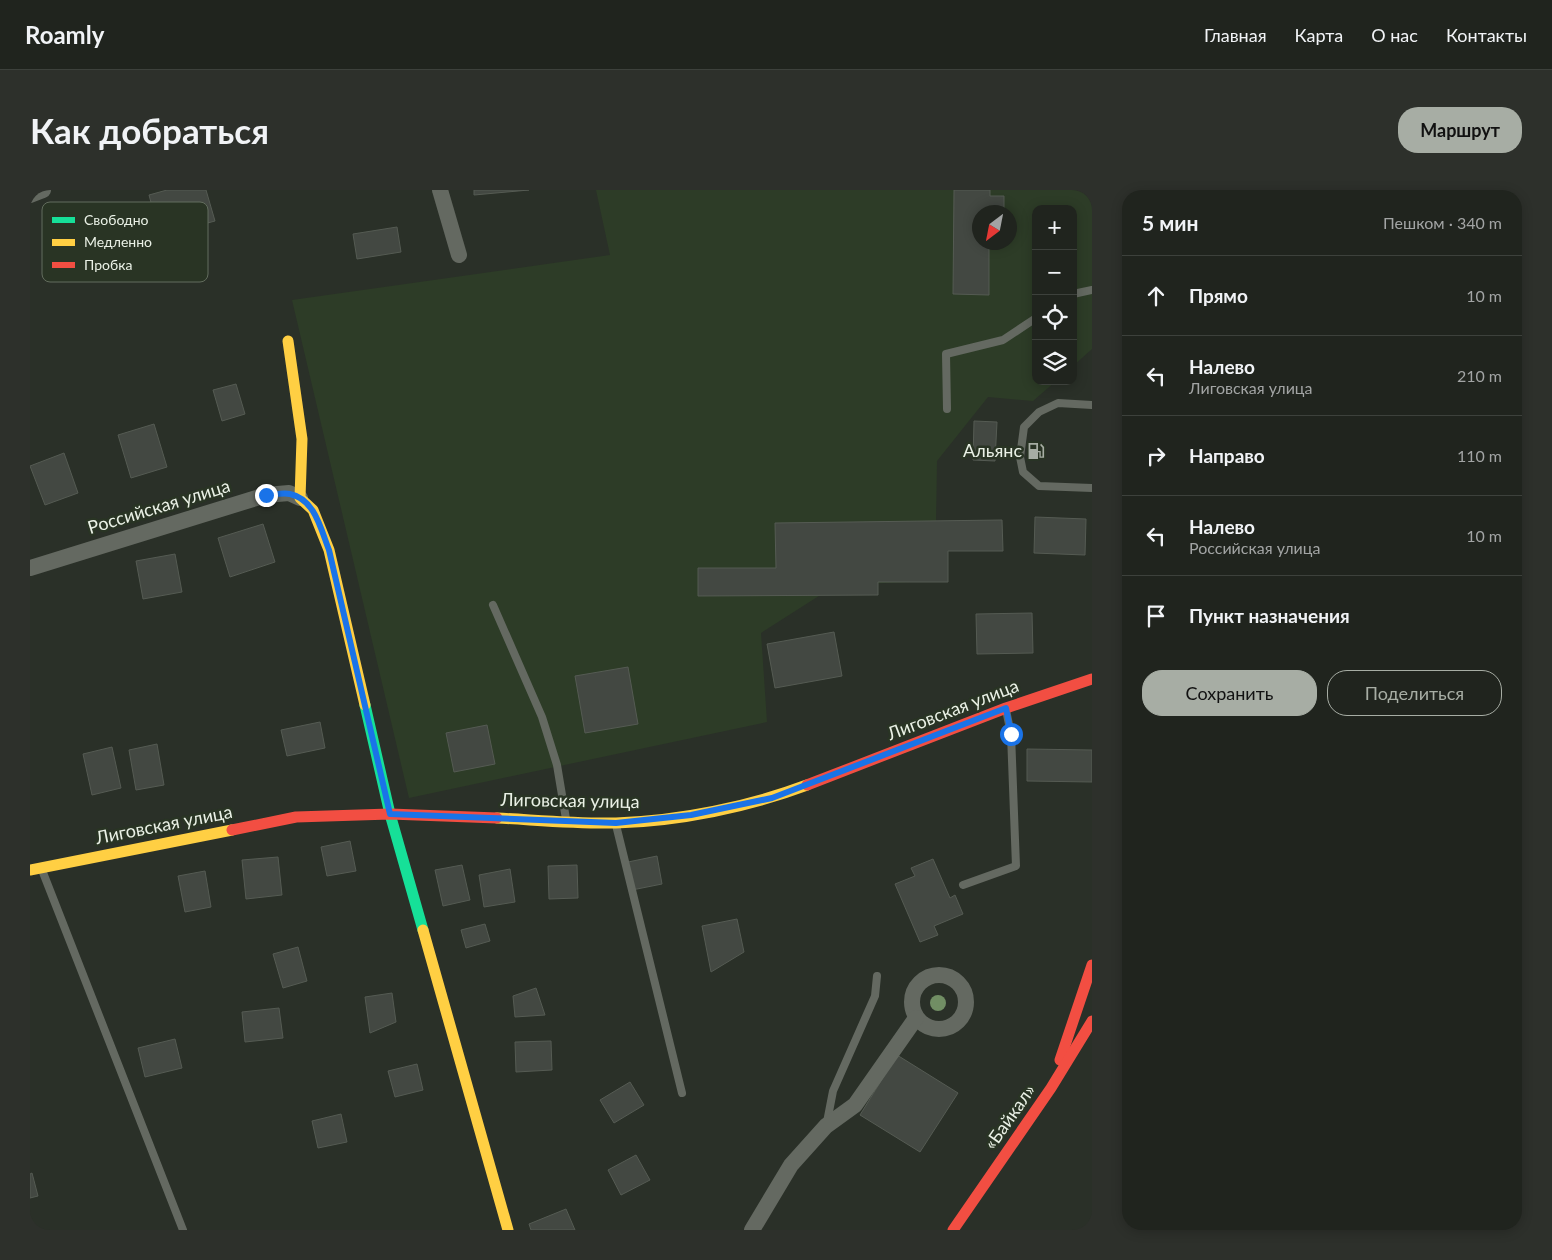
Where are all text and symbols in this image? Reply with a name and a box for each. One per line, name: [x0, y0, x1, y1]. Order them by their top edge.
text: Roamly: [25, 20, 104, 49]
text: Главная: [1204, 24, 1267, 46]
text: Карта: [1295, 24, 1343, 46]
text: О нас: [1371, 24, 1418, 46]
text: Контакты: [1446, 24, 1527, 46]
button: Маршрут: [1398, 107, 1522, 153]
text: Как добраться: [30, 109, 269, 151]
legend: [42, 202, 208, 282]
north arrow: [972, 205, 1017, 250]
map controls: [1032, 205, 1077, 385]
button: +: [1032, 205, 1077, 250]
text: 5 мин: [1142, 210, 1199, 235]
text: Свободно: [84, 211, 149, 228]
text: Пешком · 340 m: [1383, 213, 1502, 232]
text: Медленно: [84, 233, 152, 250]
button: −: [1032, 250, 1077, 295]
text: Пробка: [84, 256, 132, 273]
icon: ahead: [1142, 282, 1170, 310]
text: Прямо: [1189, 284, 1248, 307]
text: 10 m: [1466, 286, 1502, 305]
button: locate: [1032, 295, 1077, 340]
button: layers: [1032, 340, 1077, 385]
text: Налево: [1189, 355, 1255, 378]
icon: left: [1142, 362, 1170, 390]
text: 210 m: [1457, 366, 1502, 385]
text: Лиговская улица: [1189, 378, 1313, 397]
place label: Альянс: [963, 439, 1022, 461]
fuel station icon: Альянс: [1026, 441, 1046, 461]
icon: right: [1142, 442, 1170, 470]
text: Направо: [1189, 444, 1265, 467]
text: 110 m: [1457, 446, 1502, 465]
street label: Российская улица: [85, 474, 233, 538]
route end: [255, 484, 278, 507]
text: Налево: [1189, 515, 1255, 538]
icon: left: [1142, 522, 1170, 550]
text: 10 m: [1466, 526, 1502, 545]
text: Российская улица: [1189, 538, 1320, 557]
icon: arrive: [1142, 602, 1170, 630]
text: Пункт назначения: [1189, 604, 1350, 627]
button: Сохранить: [1142, 670, 1317, 716]
button: Поделиться: [1327, 670, 1502, 716]
street label: Лиговская улица: [883, 674, 1021, 745]
route start: [1000, 723, 1023, 746]
street label: Лиговская улица: [499, 788, 640, 812]
street label: Лиговская улица: [93, 800, 234, 848]
street label: «Байкал»: [979, 1080, 1040, 1153]

